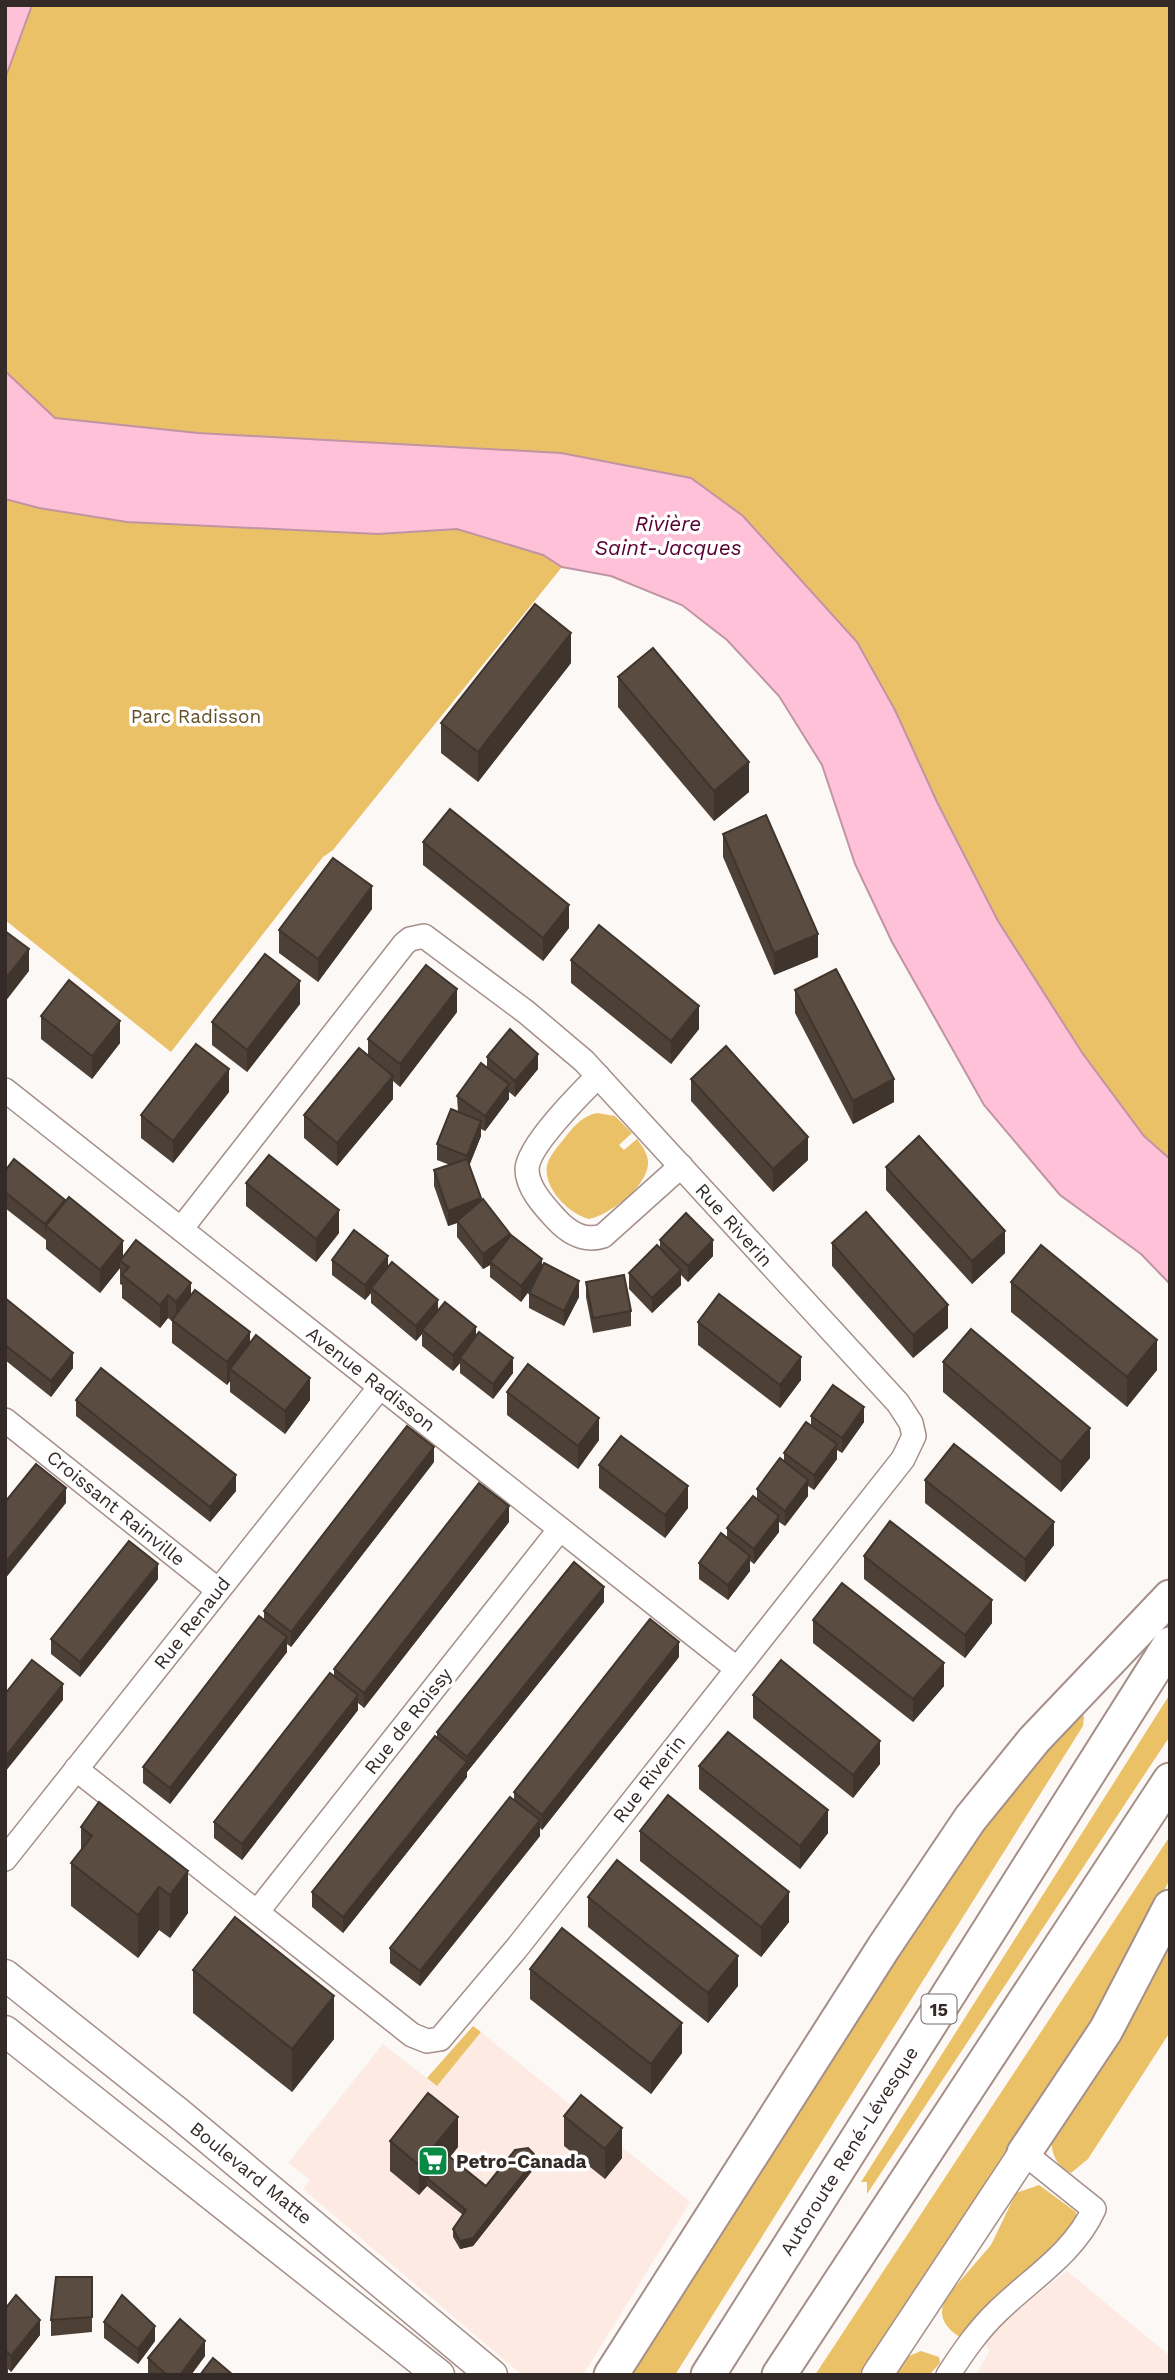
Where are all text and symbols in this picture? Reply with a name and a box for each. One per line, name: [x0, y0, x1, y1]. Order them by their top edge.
water label: Rivière Saint-Jacques: [595, 511, 742, 560]
park label: Parc Radisson: [131, 705, 261, 728]
street label: Rue Riverin: [690, 1178, 778, 1272]
street label: Avenue Radisson: [302, 1322, 440, 1436]
street label: Croissant Rainville: [42, 1445, 190, 1571]
street label: Rue Renaud: [149, 1572, 235, 1674]
street label: Rue de Roissy: [359, 1663, 457, 1779]
street label: Rue Riverin: [608, 1731, 690, 1827]
road number: 15: [922, 1994, 956, 2024]
street label: Autoroute René-Lévesque: [775, 2042, 923, 2260]
street label: Boulevard Matte: [185, 2117, 317, 2229]
supermarket icon: Petro-Canada: [416, 2144, 450, 2178]
place label: Petro-Canada: [456, 2150, 587, 2173]

